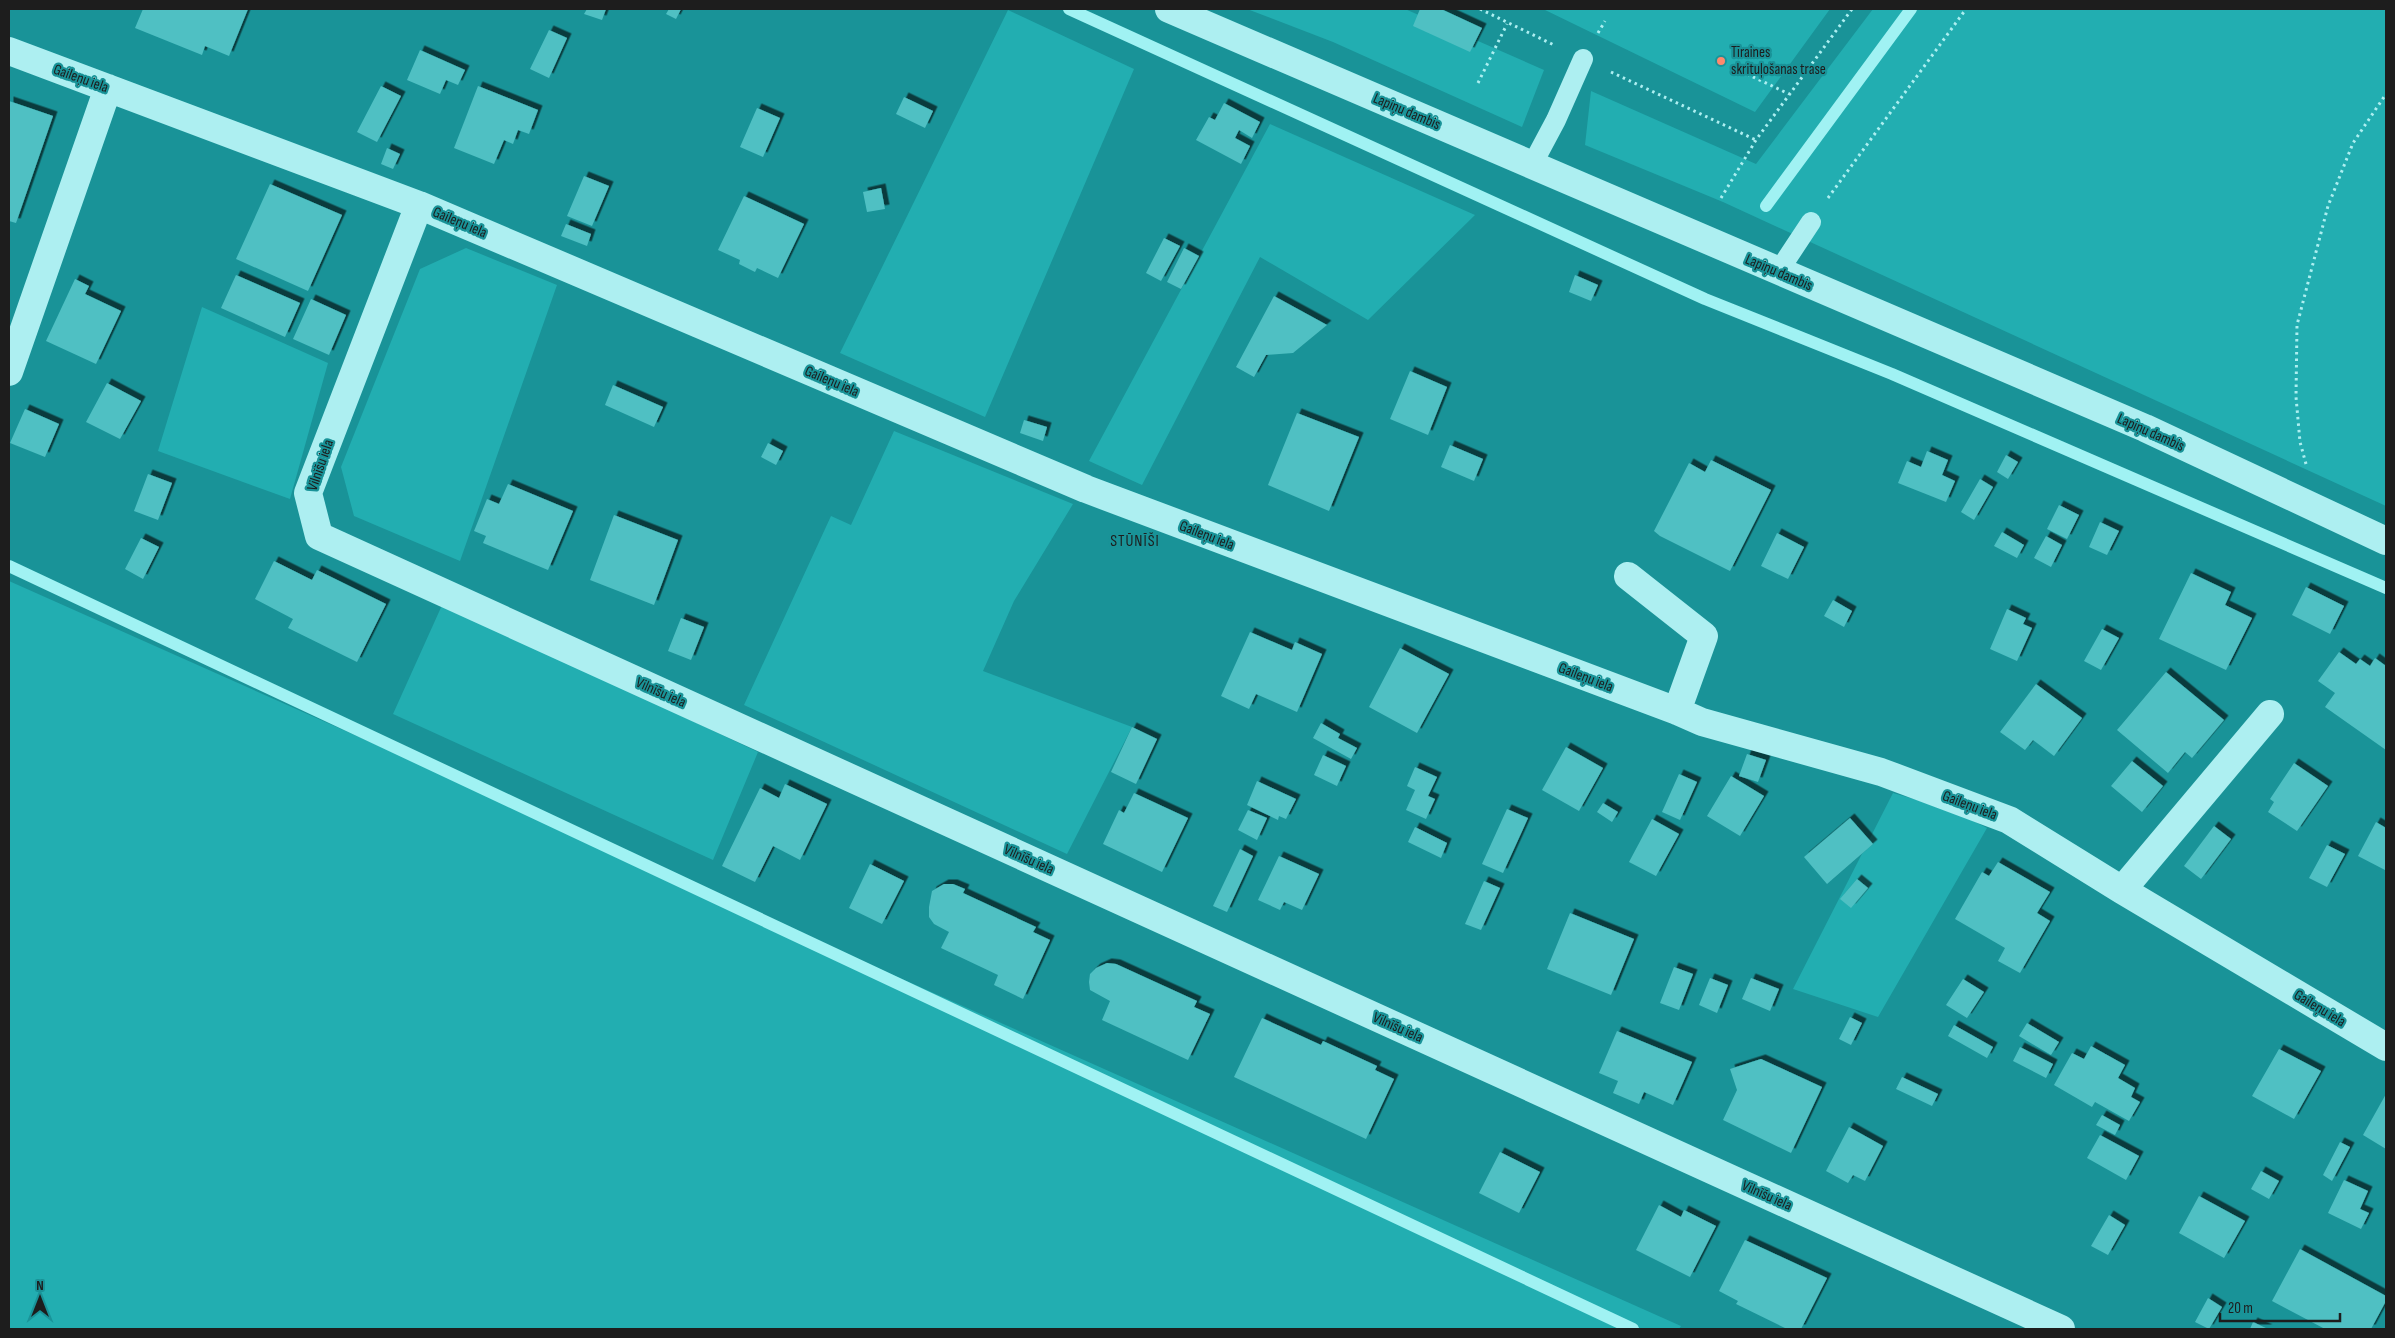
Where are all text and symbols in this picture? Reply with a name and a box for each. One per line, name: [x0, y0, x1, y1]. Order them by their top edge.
place label: Tīraines skrituļošanas trase: [1731, 43, 1826, 79]
marker: Tīraines skrituļošanas trase: [1715, 55, 1727, 67]
street label: Gaileņu iela: [51, 60, 111, 97]
street label: Lapiņu dambis: [1370, 89, 1443, 134]
street label: Gaileņu iela: [430, 203, 490, 242]
street label: Lapiņu dambis: [1742, 250, 1815, 295]
street label: Gaileņu iela: [802, 362, 862, 401]
street label: Lapiņu dambis: [2114, 409, 2187, 456]
street label: Vilnīšu iela: [303, 437, 338, 493]
street label: Gaileņu iela: [1177, 516, 1237, 555]
district label: STŪNĪŠI: [1110, 532, 1160, 551]
street label: Gaileņu iela: [1556, 658, 1616, 697]
street label: Vilnīšu iela: [633, 673, 689, 712]
street label: Gaileņu iela: [1940, 786, 2000, 825]
street label: Vilnīšu iela: [1001, 840, 1057, 879]
street label: Gaileņu iela: [2290, 986, 2349, 1031]
street label: Vilnīšu iela: [1370, 1008, 1426, 1047]
street label: Vilnīšu iela: [1739, 1176, 1795, 1215]
north arrow: [15, 1273, 65, 1323]
text: N: [36, 1277, 44, 1294]
scale bar: [2220, 1290, 2340, 1322]
text: 20 m: [2228, 1299, 2253, 1318]

